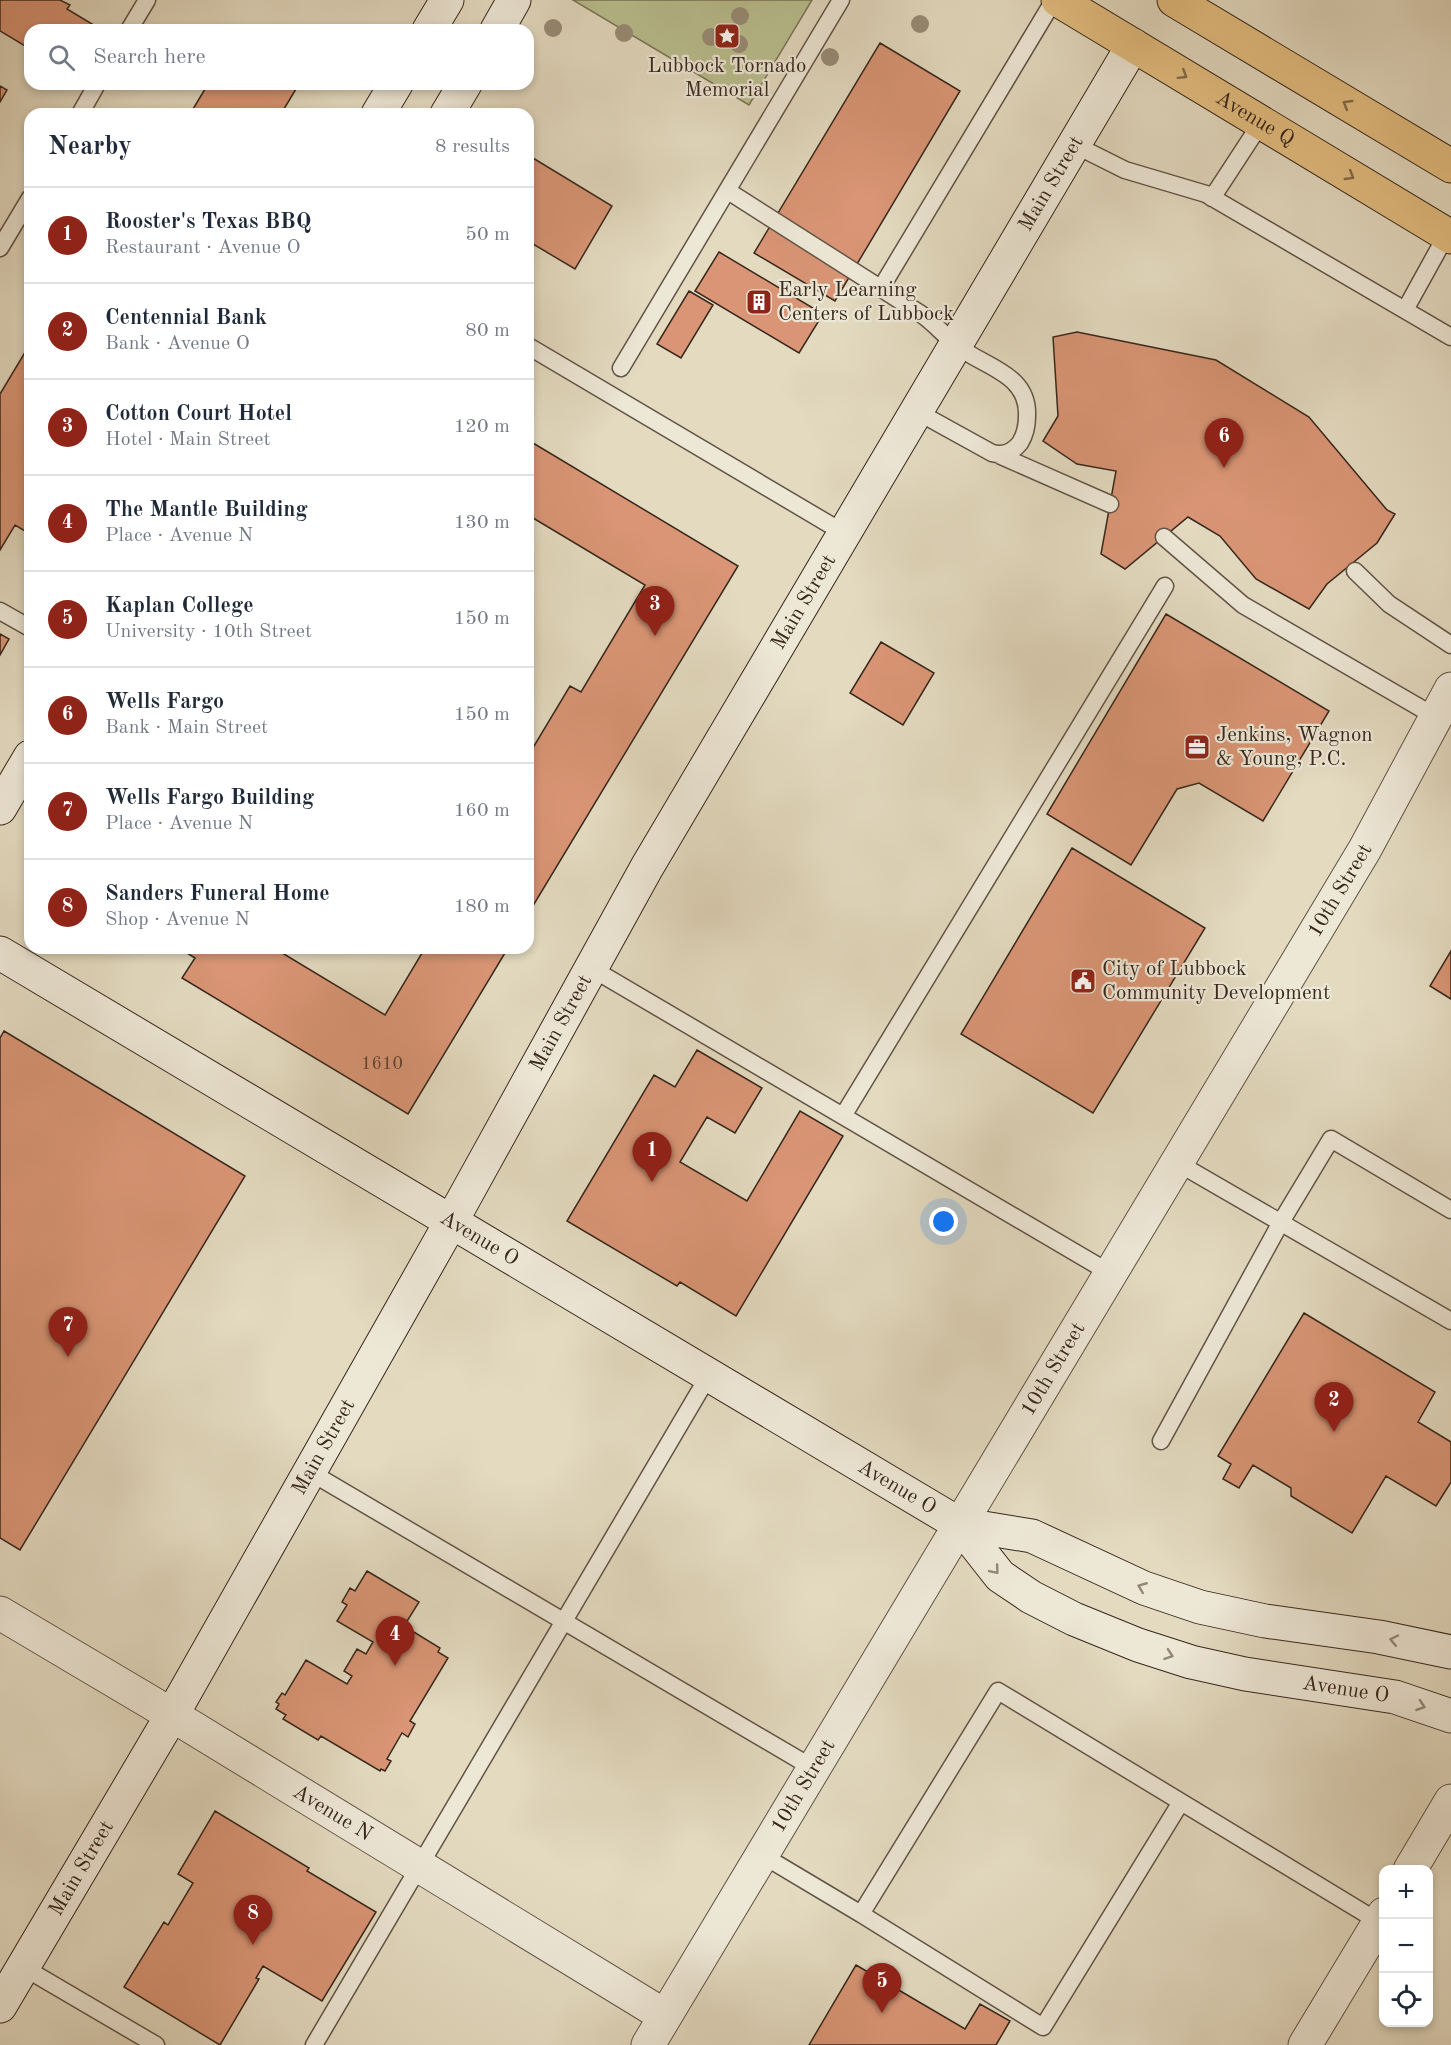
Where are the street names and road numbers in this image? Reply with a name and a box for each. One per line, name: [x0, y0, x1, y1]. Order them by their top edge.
street label: Avenue Q: [1212, 87, 1298, 150]
street label: Main Street: [1015, 132, 1087, 235]
street label: Main Street: [768, 551, 840, 653]
street label: 10th Street: [1304, 841, 1376, 941]
street label: Main Street: [526, 971, 596, 1075]
street label: Avenue O: [437, 1207, 522, 1270]
street label: 10th Street: [1017, 1319, 1089, 1419]
street label: Main Street: [288, 1395, 359, 1499]
street label: Avenue O: [854, 1456, 940, 1518]
street label: Avenue O: [1301, 1672, 1391, 1706]
street label: 10th Street: [767, 1736, 839, 1836]
street label: Avenue N: [289, 1781, 376, 1845]
street label: Main Street: [45, 1817, 118, 1919]

